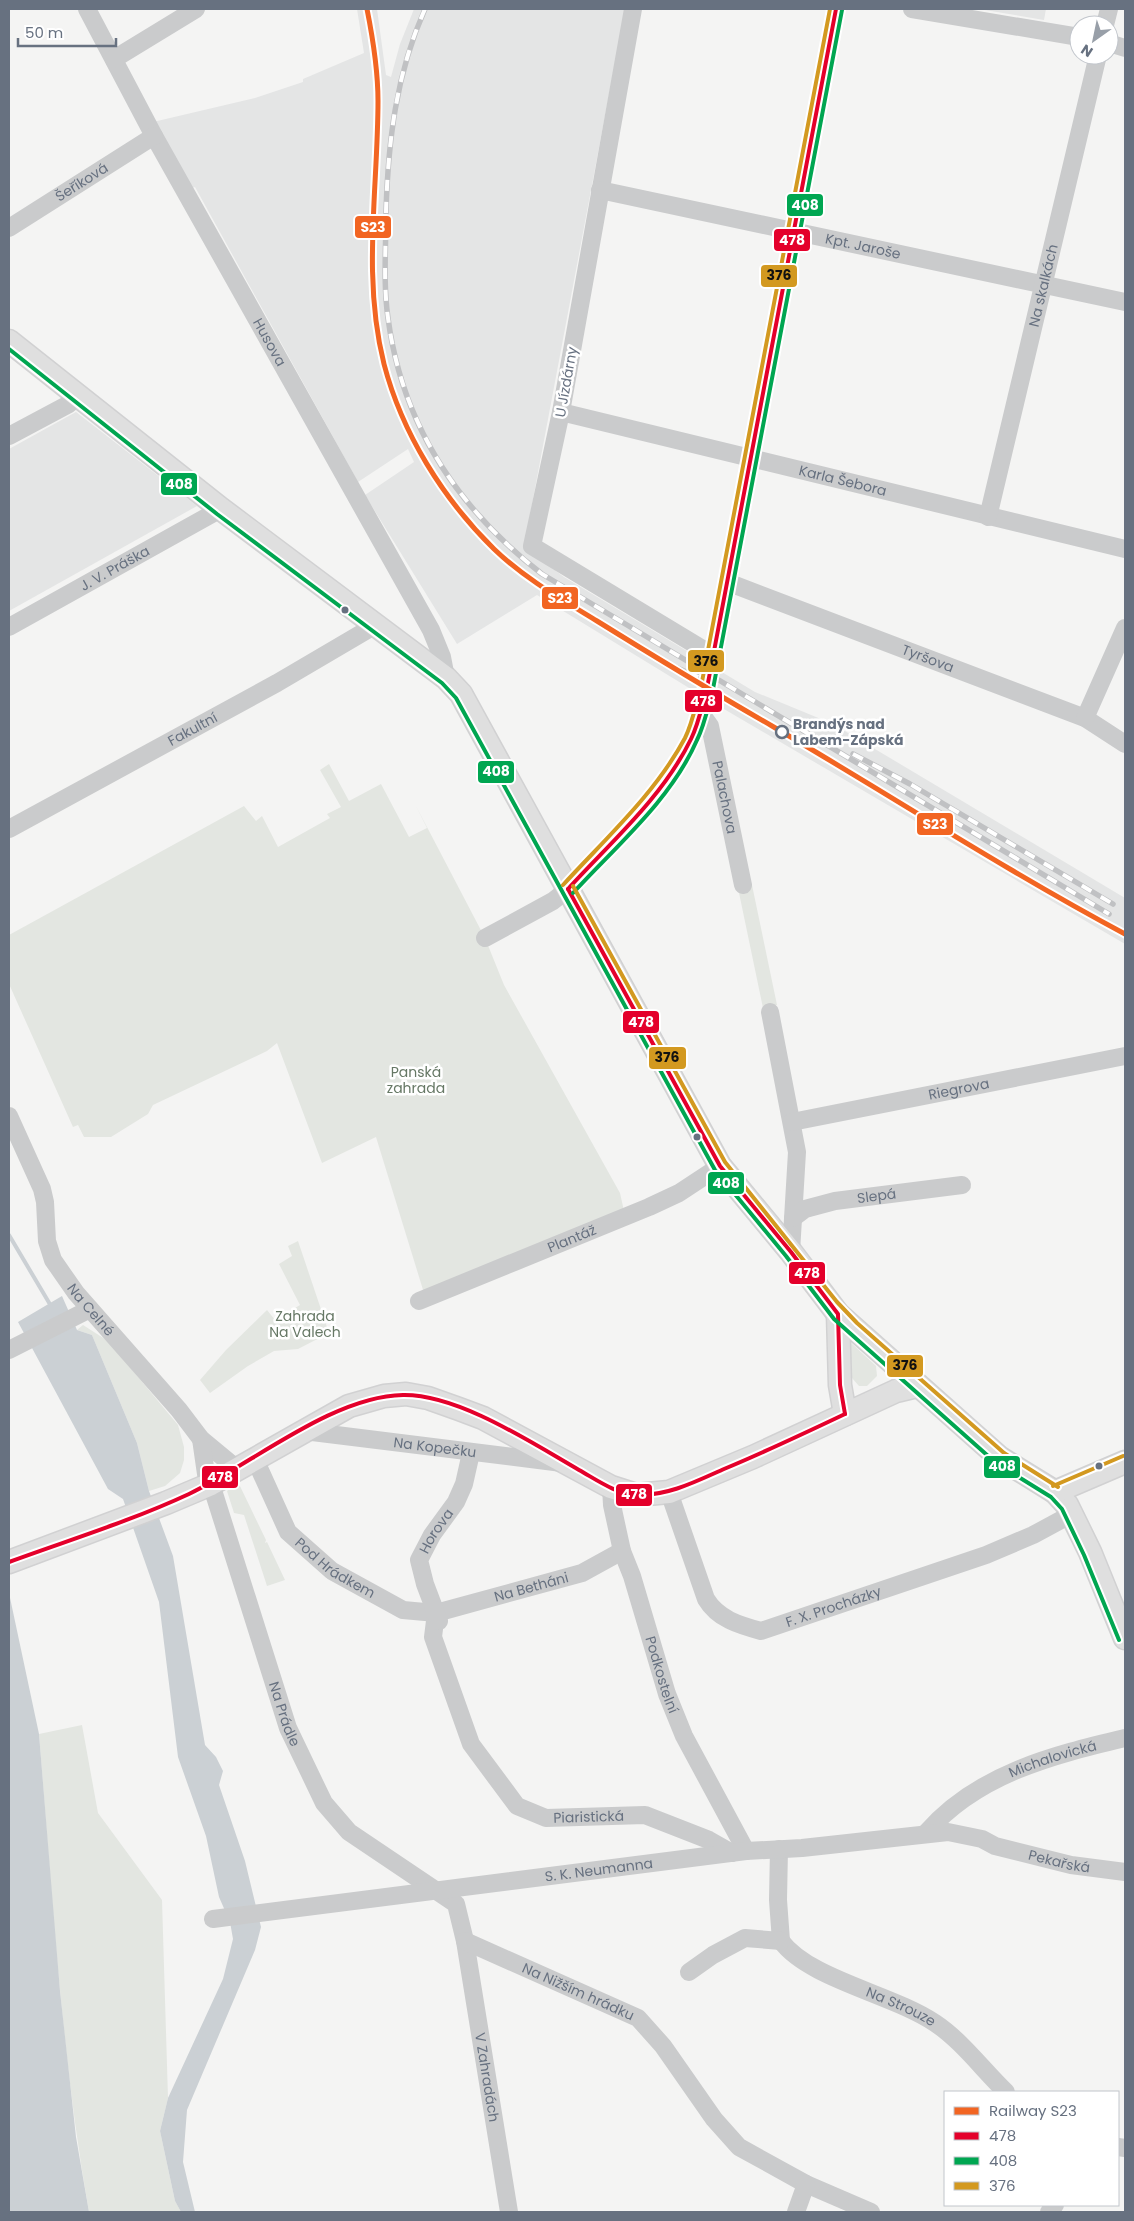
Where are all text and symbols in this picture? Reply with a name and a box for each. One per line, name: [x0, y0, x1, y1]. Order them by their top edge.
scale bar: [18, 15, 115, 47]
north arrow: [1069, 15, 1119, 65]
text: 50 m: [25, 22, 63, 43]
text: N: [1077, 40, 1097, 62]
street label: Šeříková: [51, 158, 112, 206]
line badge: 408: [786, 193, 824, 217]
text: 408: [791, 195, 819, 215]
line badge: S23: [354, 215, 392, 239]
text: S23: [360, 217, 386, 237]
line badge: 478: [773, 228, 811, 252]
street label: Kpt. Jaroše: [823, 228, 903, 264]
text: 478: [779, 230, 805, 250]
street label: Na skalkách: [1024, 242, 1063, 329]
line badge: 376: [760, 264, 798, 288]
text: 376: [767, 265, 792, 285]
street label: Husova: [248, 315, 291, 370]
street label: U Jízdárny: [550, 345, 582, 419]
street label: Karla Šebora: [797, 460, 889, 501]
line badge: 408: [160, 472, 198, 496]
text: 408: [165, 474, 193, 494]
street label: J. V. Práška: [76, 541, 153, 596]
line badge: S23: [541, 586, 579, 610]
text: S23: [547, 588, 573, 608]
unlabelled marker: [340, 605, 350, 615]
street label: Tyršova: [899, 639, 957, 677]
line badge: 376: [687, 649, 725, 673]
text: 376: [694, 651, 719, 671]
line badge: 478: [684, 689, 723, 713]
text: 478: [690, 691, 716, 711]
street label: Fakultní: [164, 707, 221, 751]
place label: Brandýs nad Labem-Zápská: [793, 714, 904, 750]
marker: Brandýs nad Labem-Zápská: [775, 725, 789, 739]
street label: Palachova: [707, 759, 742, 836]
line badge: 408: [477, 760, 515, 784]
text: 408: [482, 761, 510, 781]
line badge: S23: [916, 812, 954, 836]
text: S23: [922, 814, 948, 834]
line badge: 478: [622, 1010, 660, 1034]
text: 478: [628, 1012, 654, 1032]
line badge: 376: [648, 1046, 687, 1070]
text: 376: [655, 1047, 680, 1067]
park label: Panská zahrada: [387, 1062, 445, 1098]
street label: Riegrova: [927, 1073, 991, 1105]
unlabelled marker: [692, 1132, 702, 1142]
line badge: 408: [707, 1171, 745, 1195]
text: 408: [712, 1173, 740, 1193]
street label: Slepá: [856, 1183, 897, 1208]
street label: Plantáž: [544, 1220, 599, 1257]
line badge: 478: [788, 1261, 826, 1285]
text: 478: [794, 1263, 820, 1283]
street label: Na Celné: [62, 1279, 120, 1341]
park label: Zahrada Na Valech: [269, 1306, 341, 1342]
line badge: 376: [886, 1354, 924, 1378]
text: 376: [893, 1355, 918, 1375]
street label: Na Kopečku: [392, 1432, 478, 1462]
line badge: 408: [983, 1455, 1021, 1479]
text: 408: [988, 1456, 1016, 1476]
unlabelled marker: [1094, 1461, 1104, 1471]
line badge: 478: [201, 1465, 239, 1489]
text: 478: [207, 1467, 233, 1487]
line badge: 478: [615, 1483, 653, 1507]
text: 478: [621, 1484, 647, 1504]
street label: Horova: [414, 1504, 458, 1557]
street label: Pod Hrádkem: [291, 1533, 379, 1603]
street label: Na Betháni: [492, 1567, 571, 1607]
street label: F. X. Procházky: [783, 1581, 884, 1632]
street label: Podkostelní: [640, 1634, 684, 1717]
street label: Na Prádle: [264, 1679, 306, 1750]
street label: Michalovická: [1005, 1735, 1099, 1782]
street label: Piaristická: [553, 1806, 624, 1828]
street label: Pekařská: [1026, 1845, 1091, 1877]
street label: S. K. Neumanna: [544, 1853, 654, 1887]
street label: Na Nižším hrádku: [519, 1958, 638, 2025]
street label: Na Strouze: [863, 1982, 940, 2031]
street label: V Zahradách: [470, 2031, 504, 2123]
legend: [944, 2091, 1119, 2206]
text: Railway S23: [989, 2100, 1077, 2121]
text: 478: [989, 2125, 1016, 2146]
text: 408: [989, 2150, 1017, 2171]
text: 376: [989, 2175, 1016, 2196]

